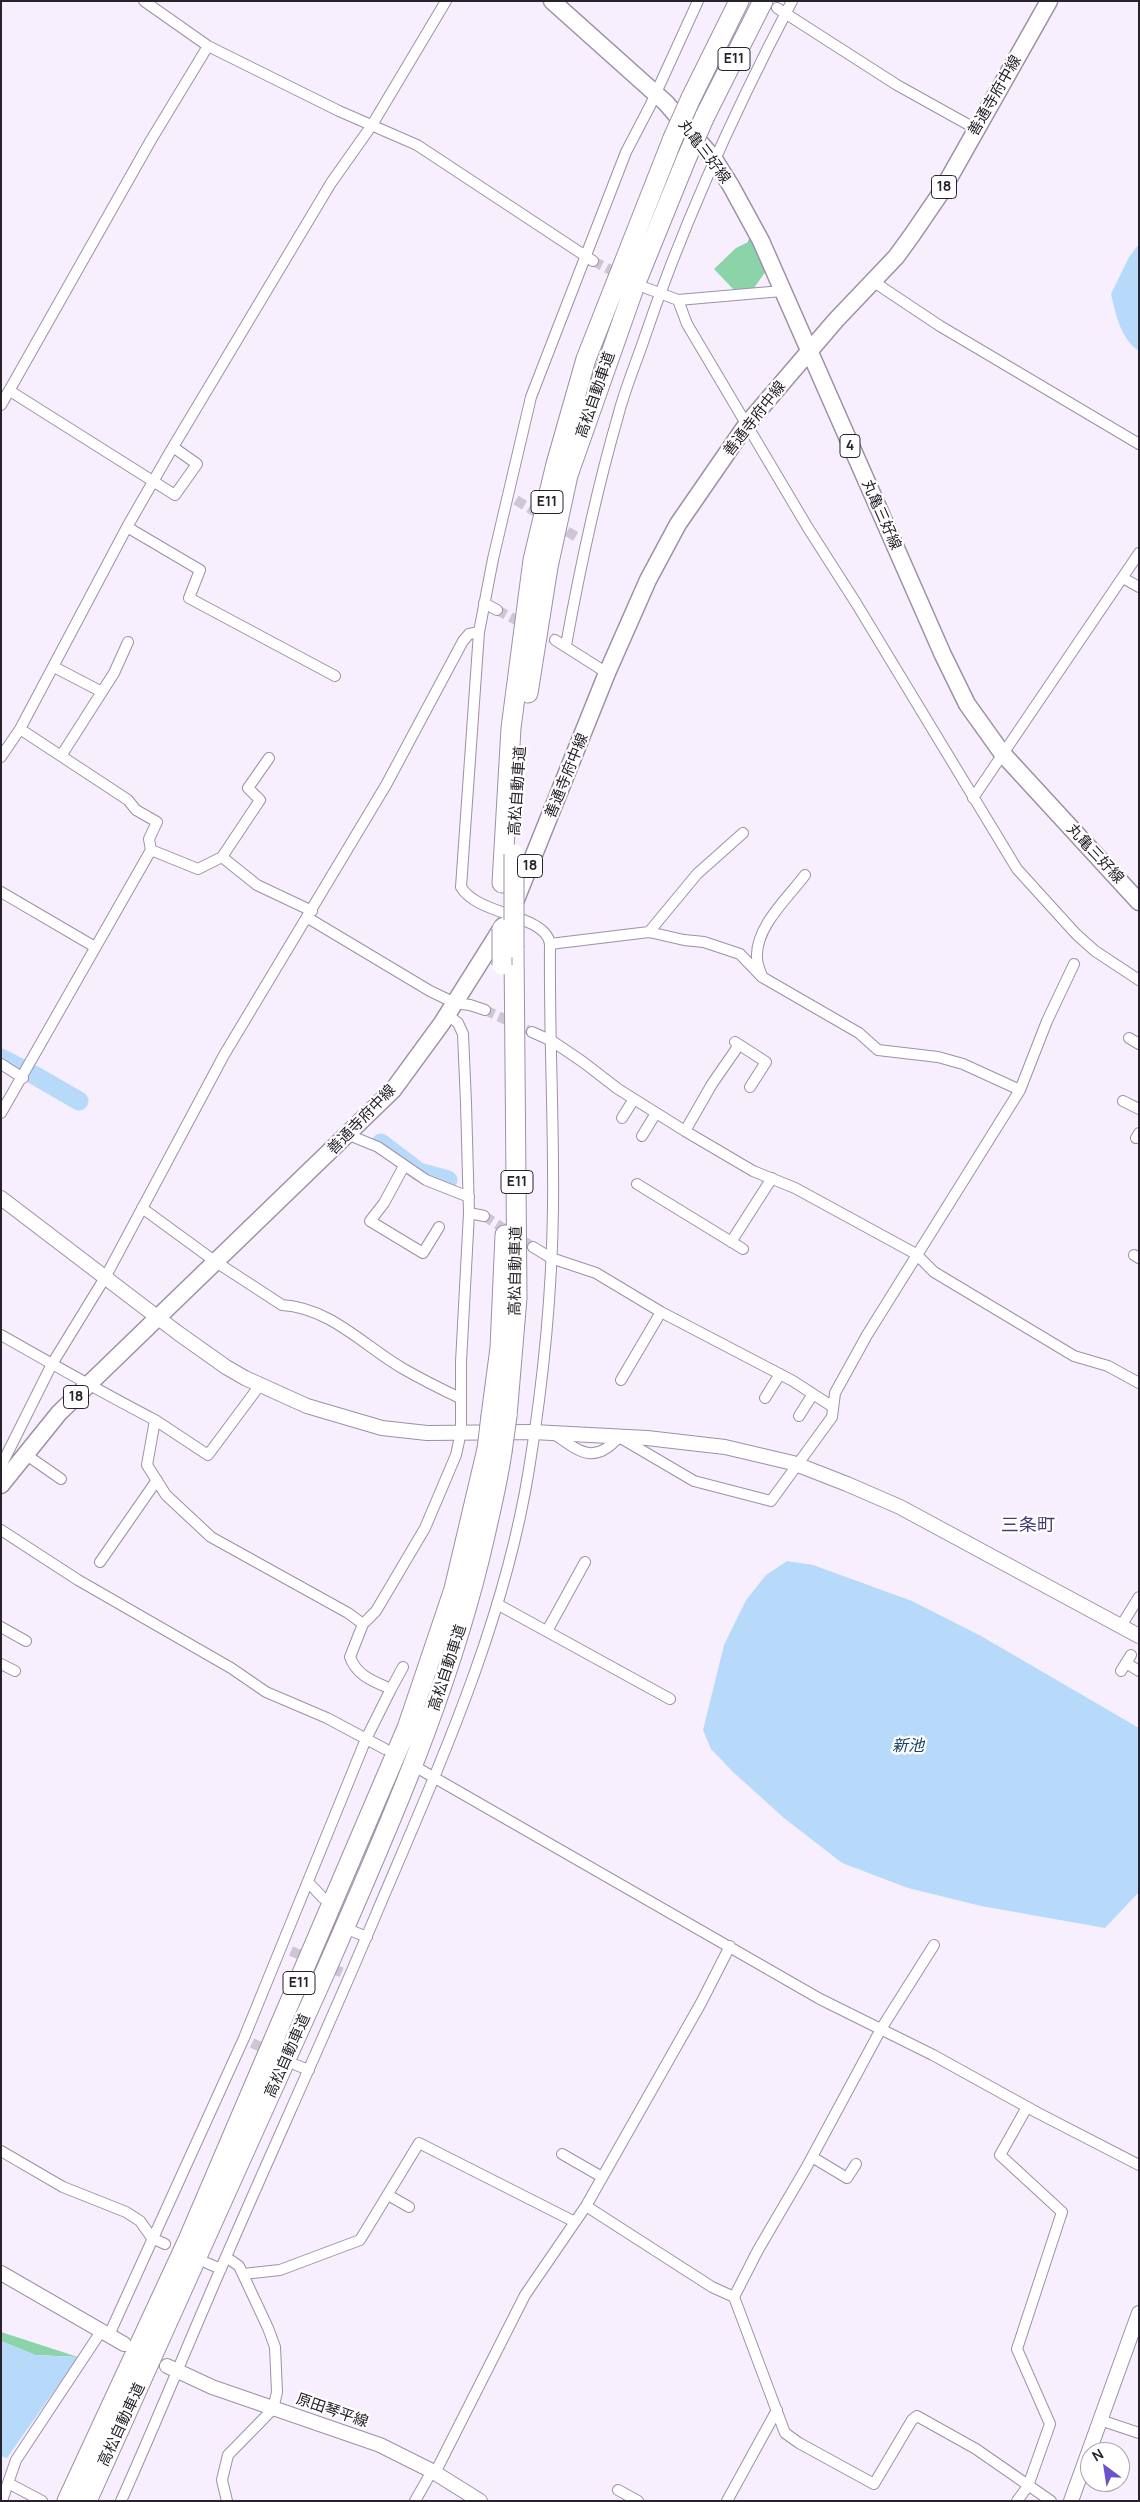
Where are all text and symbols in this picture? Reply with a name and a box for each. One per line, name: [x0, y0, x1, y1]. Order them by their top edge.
road number: E11: [718, 48, 750, 70]
street label: 善通寺府中線: [965, 53, 1025, 139]
street label: 丸亀三好線: [674, 117, 734, 187]
road number: 18: [932, 176, 956, 198]
street label: 高松自動車道: [573, 350, 619, 440]
street label: 善通寺府中線: [720, 378, 790, 460]
road number: 4: [840, 434, 860, 458]
street label: 丸亀三好線: [858, 477, 904, 553]
road number: E11: [531, 491, 563, 514]
street label: 善通寺府中線: [542, 731, 592, 821]
street label: 高松自動車道: [506, 745, 530, 837]
street label: 丸亀三好線: [1063, 820, 1127, 888]
road number: 18: [518, 854, 542, 878]
street label: 善通寺府中線: [324, 1081, 400, 1159]
road number: E11: [501, 1170, 533, 1194]
street label: 高松自動車道: [506, 1226, 526, 1316]
road number: 18: [64, 1385, 88, 1408]
district label: 三条町: [1001, 1515, 1055, 1537]
street label: 高松自動車道: [426, 1622, 470, 1714]
water label: 新池: [892, 1737, 924, 1757]
road number: E11: [283, 1972, 315, 1995]
street label: 高松自動車道: [261, 2011, 315, 2101]
street label: 高松自動車道: [95, 2380, 149, 2470]
street label: 原田琴平線: [294, 2390, 370, 2432]
north arrow: [1080, 2442, 1130, 2492]
text: N: [1088, 2444, 1107, 2465]

